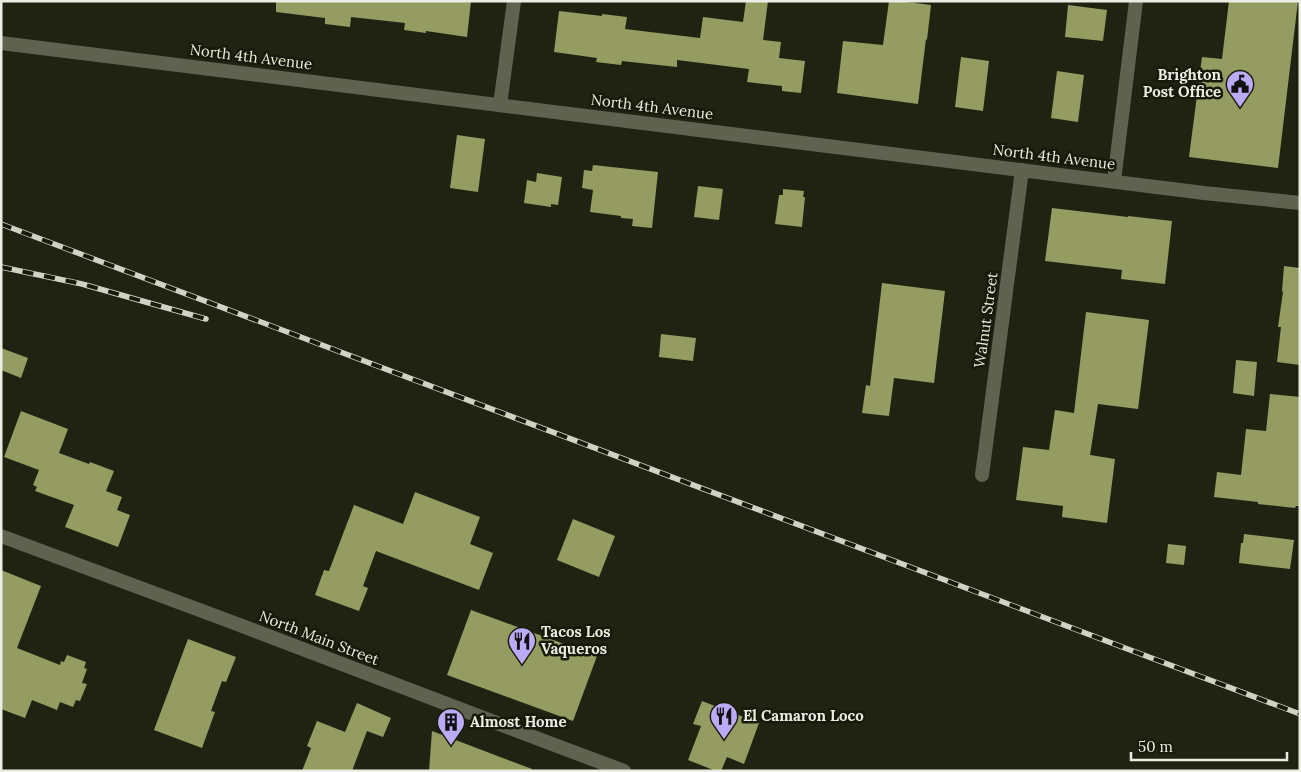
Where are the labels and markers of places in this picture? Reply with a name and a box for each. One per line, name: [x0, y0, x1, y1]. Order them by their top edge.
place label: Brighton Post Office: [1143, 65, 1221, 101]
public building icon: Brighton Post Office: [1225, 69, 1255, 108]
place label: Tacos Los Vaqueros: [541, 622, 610, 658]
restaurant icon: Tacos Los Vaqueros: [507, 626, 537, 665]
restaurant icon: El Camaron Loco: [709, 701, 739, 740]
place label: El Camaron Loco: [743, 706, 864, 725]
building icon: Almost Home: [436, 707, 466, 746]
place label: Almost Home: [470, 712, 566, 731]

